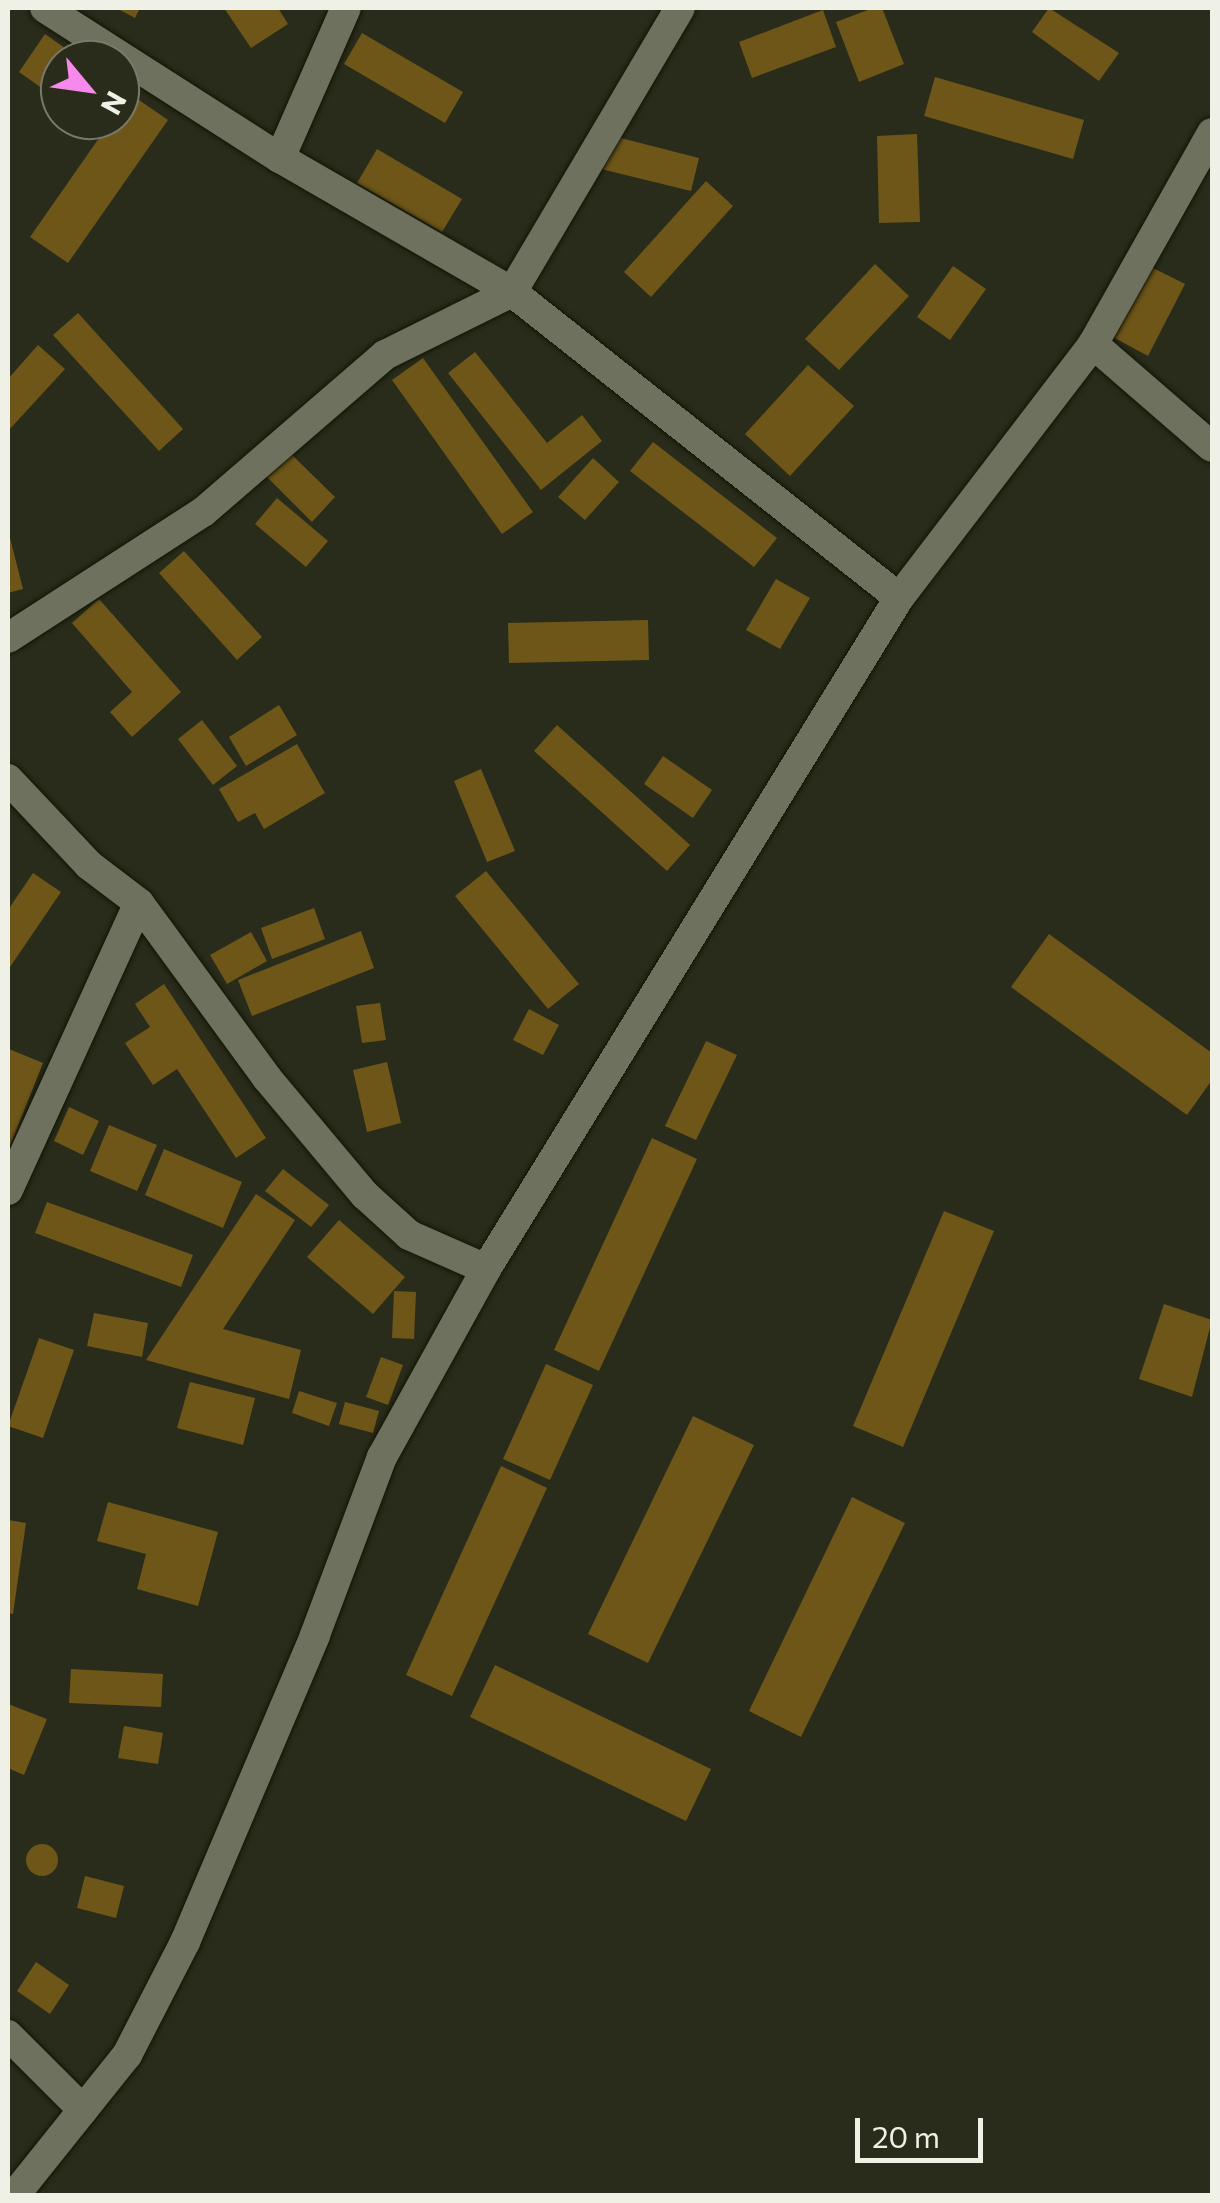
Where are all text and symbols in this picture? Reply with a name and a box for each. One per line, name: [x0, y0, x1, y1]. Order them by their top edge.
north arrow: [40, 40, 140, 140]
text: N: [95, 86, 134, 121]
scale bar: [860, 2098, 988, 2160]
text: 20 m: [872, 2117, 940, 2154]

